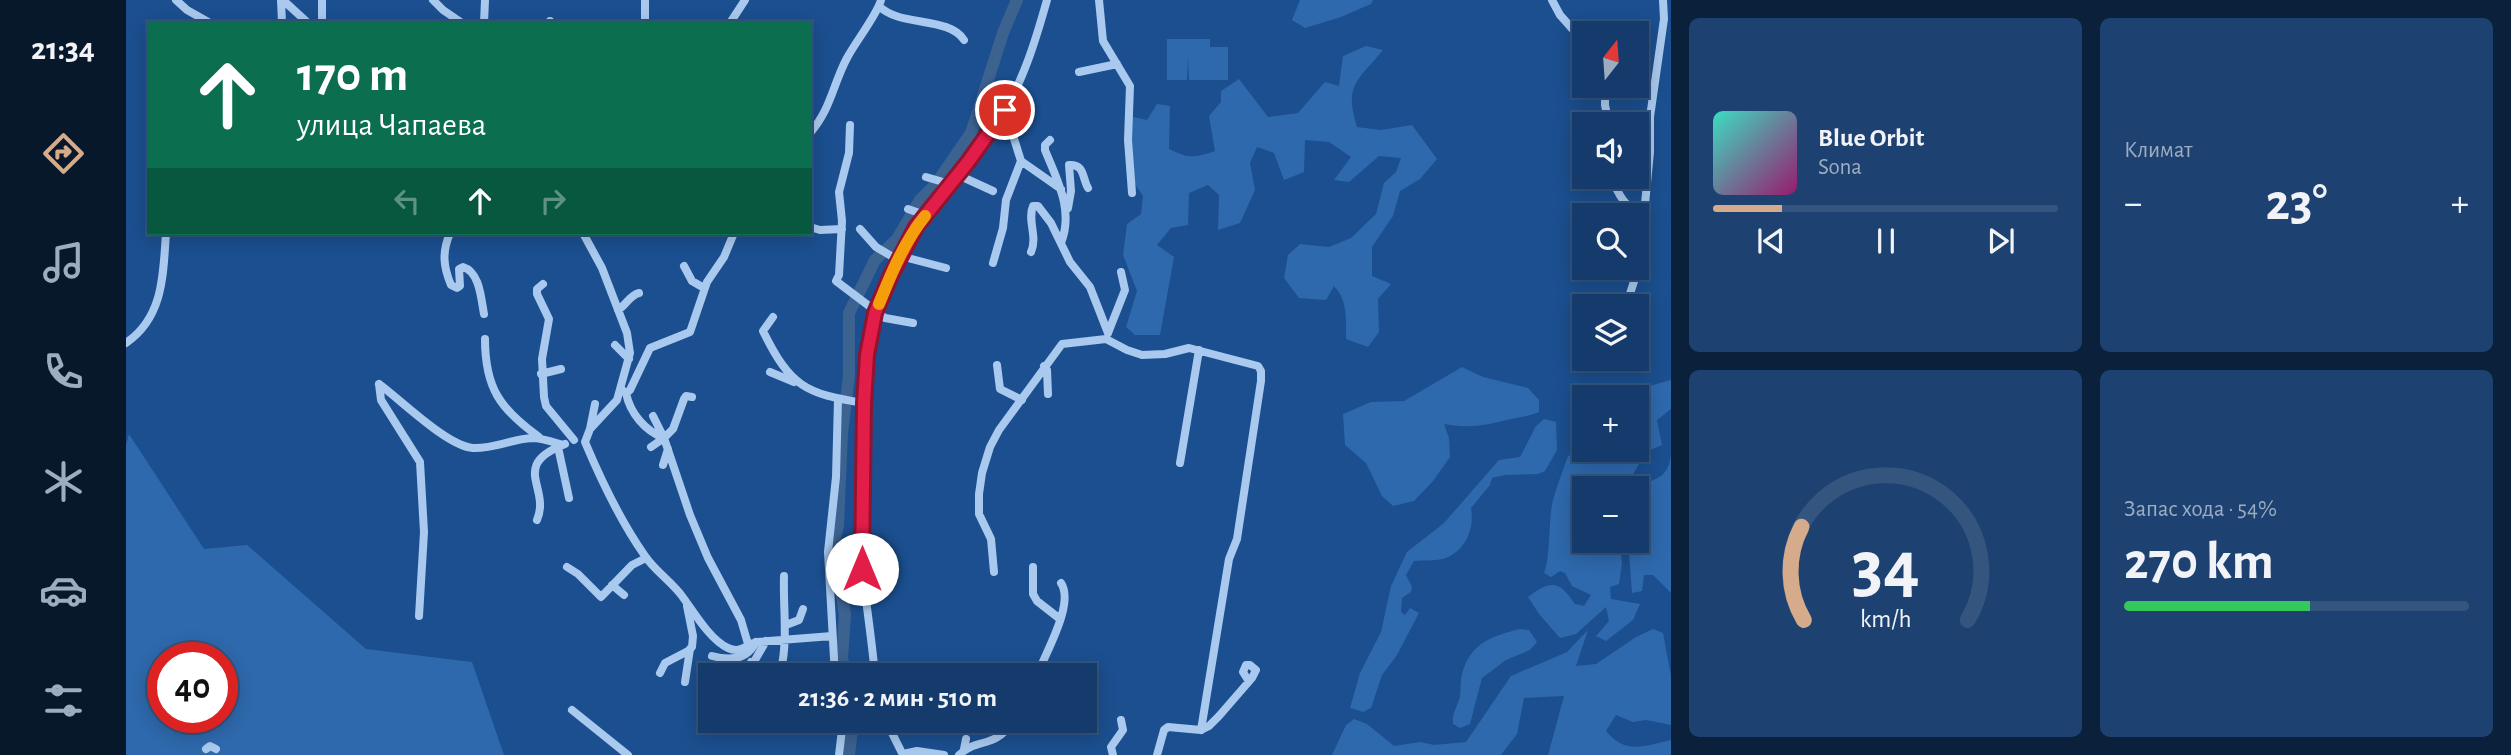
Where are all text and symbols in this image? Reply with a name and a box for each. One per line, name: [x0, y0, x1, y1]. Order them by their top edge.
north arrow: [1572, 21, 1648, 98]
map controls: [1572, 21, 1649, 553]
text: 21:34: [31, 33, 95, 65]
icon: ahead: [182, 49, 273, 140]
text: 170 m: [297, 51, 408, 100]
pin: [975, 80, 1035, 140]
icon: arrive: [986, 91, 1024, 129]
text: улица Чапаева: [297, 109, 486, 141]
button: sound: [1572, 112, 1649, 189]
text: Blue Orbit: [1818, 125, 1924, 151]
icon: directions: [39, 129, 88, 178]
text: Климат: [2124, 139, 2193, 162]
text: Sona: [1818, 156, 1862, 179]
text: 23°: [2265, 177, 2328, 229]
icon: left: [388, 182, 426, 220]
icon: ahead: [461, 182, 499, 220]
icon: right: [534, 182, 572, 220]
text: −: [2124, 185, 2142, 223]
text: +: [2451, 185, 2469, 223]
button: search: [1572, 203, 1649, 280]
icon: previous: [1752, 222, 1790, 260]
icon: pause: [1867, 222, 1905, 260]
icon: next: [1982, 222, 2020, 260]
icon: music: [39, 238, 88, 287]
button: layers: [1572, 294, 1649, 371]
icon: phone: [39, 347, 88, 396]
button: +: [1572, 385, 1649, 462]
icon: climate: [39, 457, 88, 506]
button: −: [1572, 476, 1649, 553]
text: Запас хода · 54%: [2124, 498, 2277, 521]
position arrow: [825, 532, 899, 606]
text: 34: [1852, 532, 1920, 605]
text: 270 km: [2124, 536, 2274, 588]
icon: car: [39, 566, 88, 615]
text: km/h: [1860, 606, 1911, 631]
speed limit sign: 40: [147, 642, 238, 733]
icon: filters: [39, 676, 88, 725]
text: 21:36 · 2 мин · 510 m: [798, 685, 997, 711]

